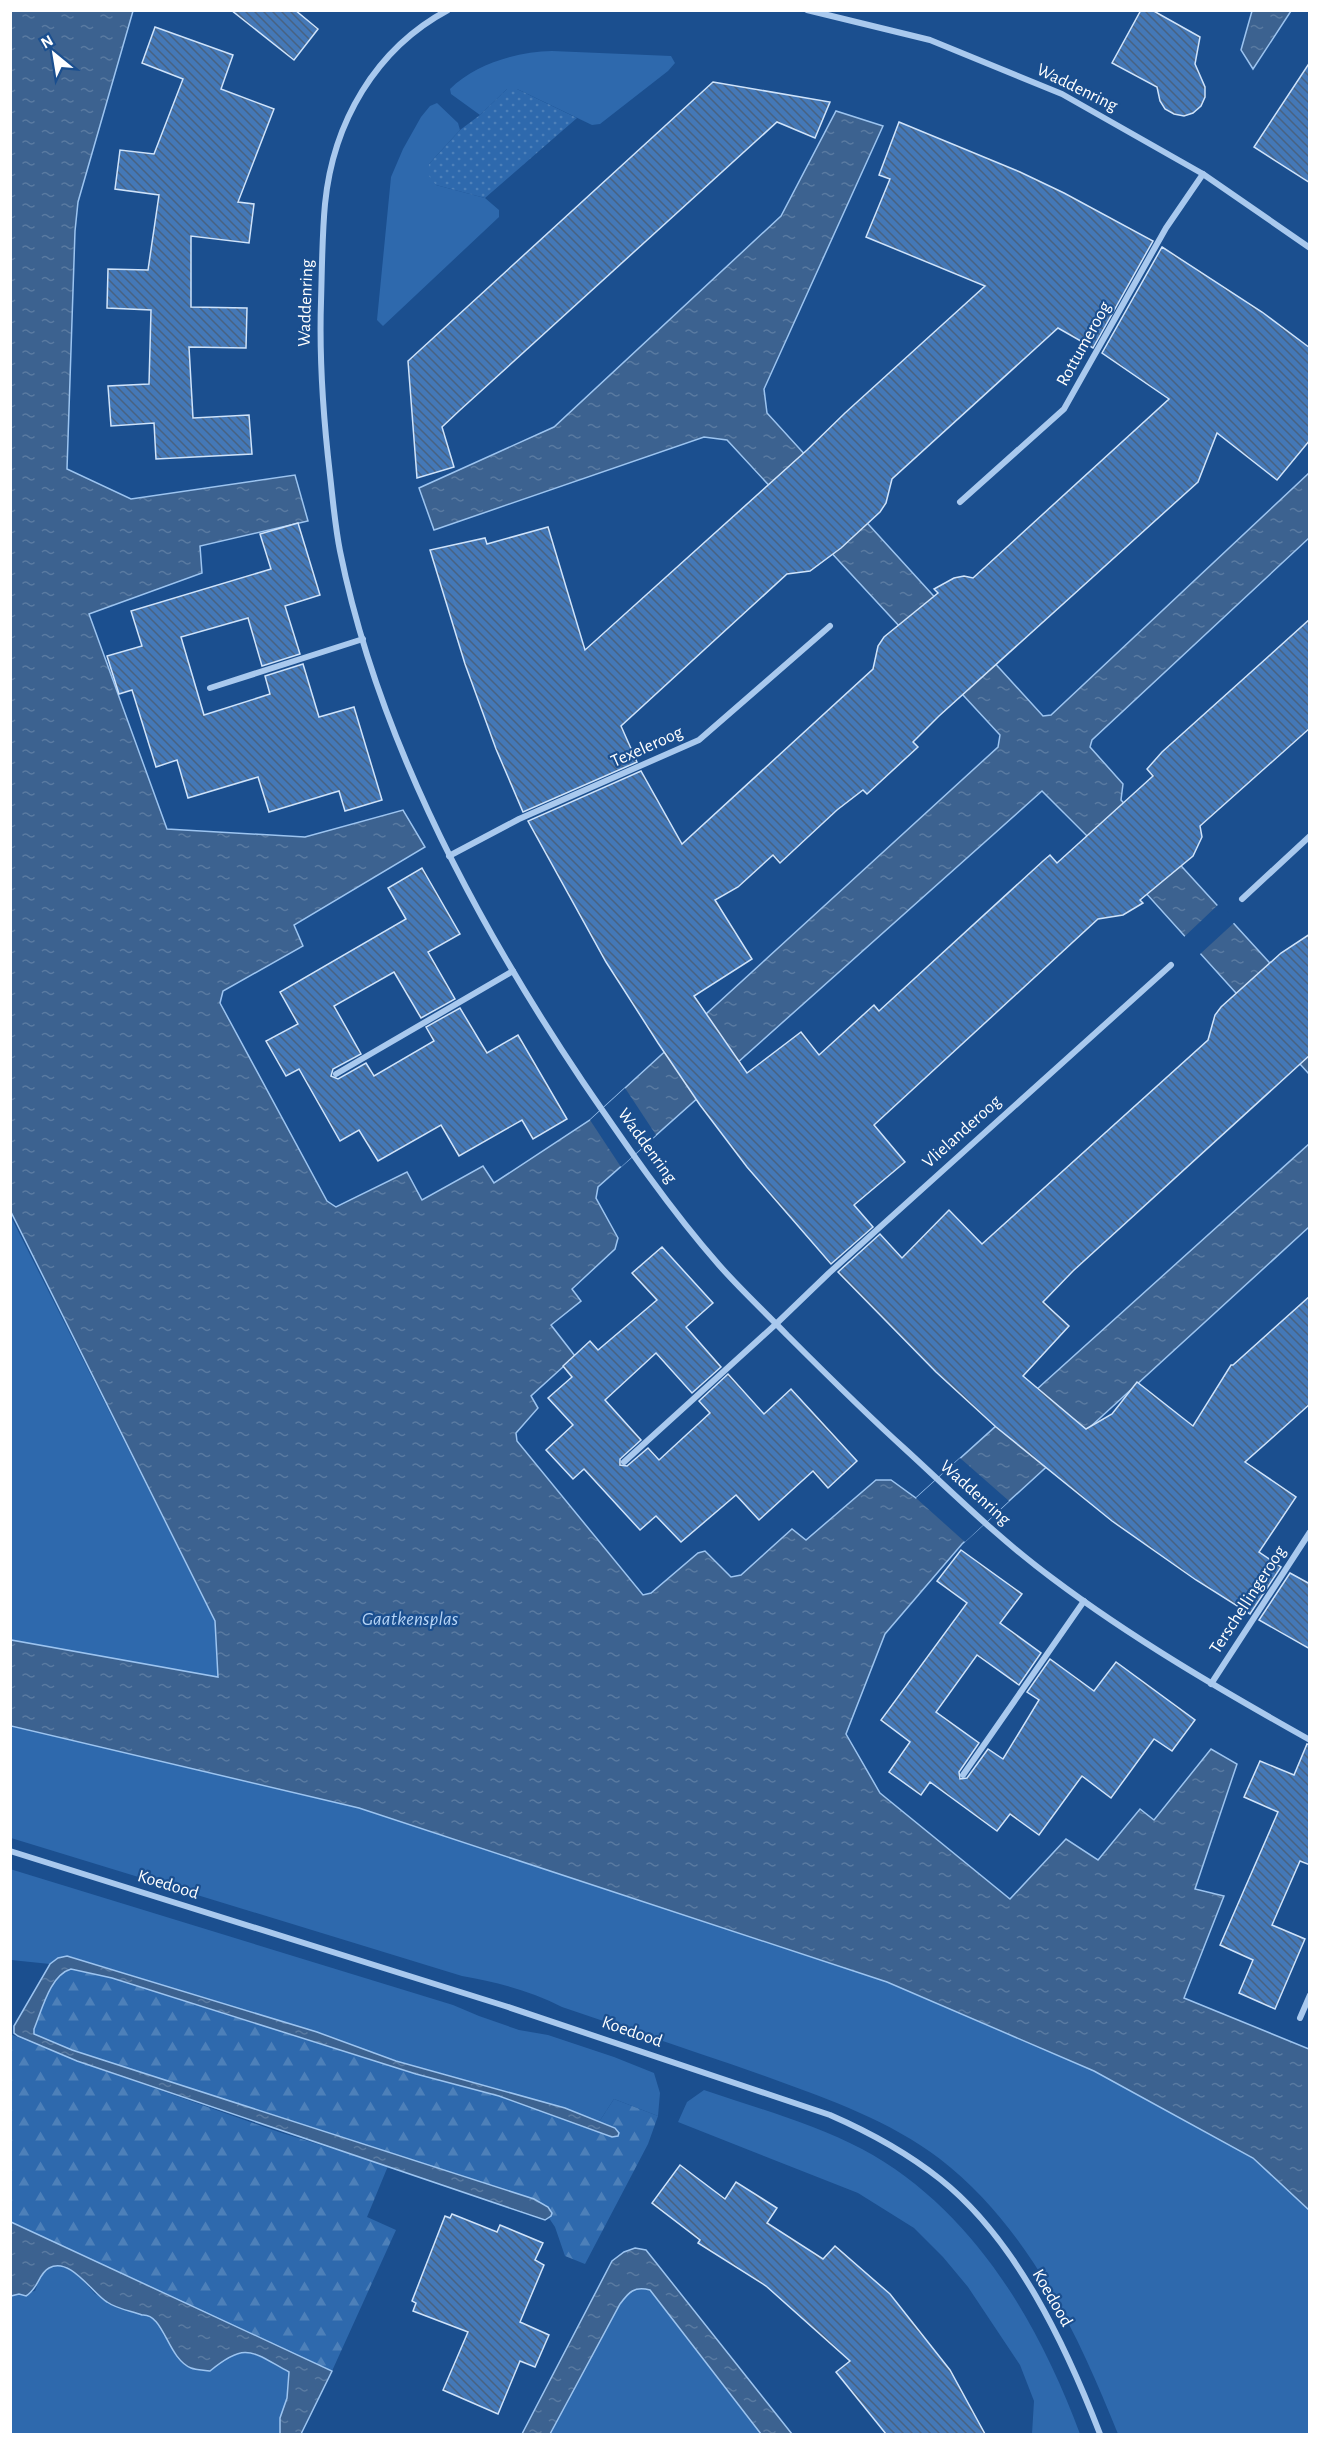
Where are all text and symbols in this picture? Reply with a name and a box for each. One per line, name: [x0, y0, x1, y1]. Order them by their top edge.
north arrow: [24, 24, 84, 84]
text: N: [38, 32, 56, 52]
street label: Waddenring: [1034, 61, 1121, 115]
street label: Waddenring: [295, 259, 317, 347]
street label: Rottumeroog: [1053, 299, 1115, 389]
street label: Texeleroog: [608, 723, 686, 771]
street label: Vlielanderoog: [919, 1092, 1005, 1172]
street label: Waddenring: [614, 1105, 680, 1187]
street label: Waddenring: [936, 1457, 1014, 1529]
street label: Terschellingeroog: [1206, 1543, 1290, 1657]
water label: Gaatkensplas: [362, 1609, 459, 1629]
street label: Koedood: [135, 1867, 201, 1903]
street label: Koedood: [599, 2013, 665, 2051]
street label: Koedood: [1028, 2266, 1076, 2330]

